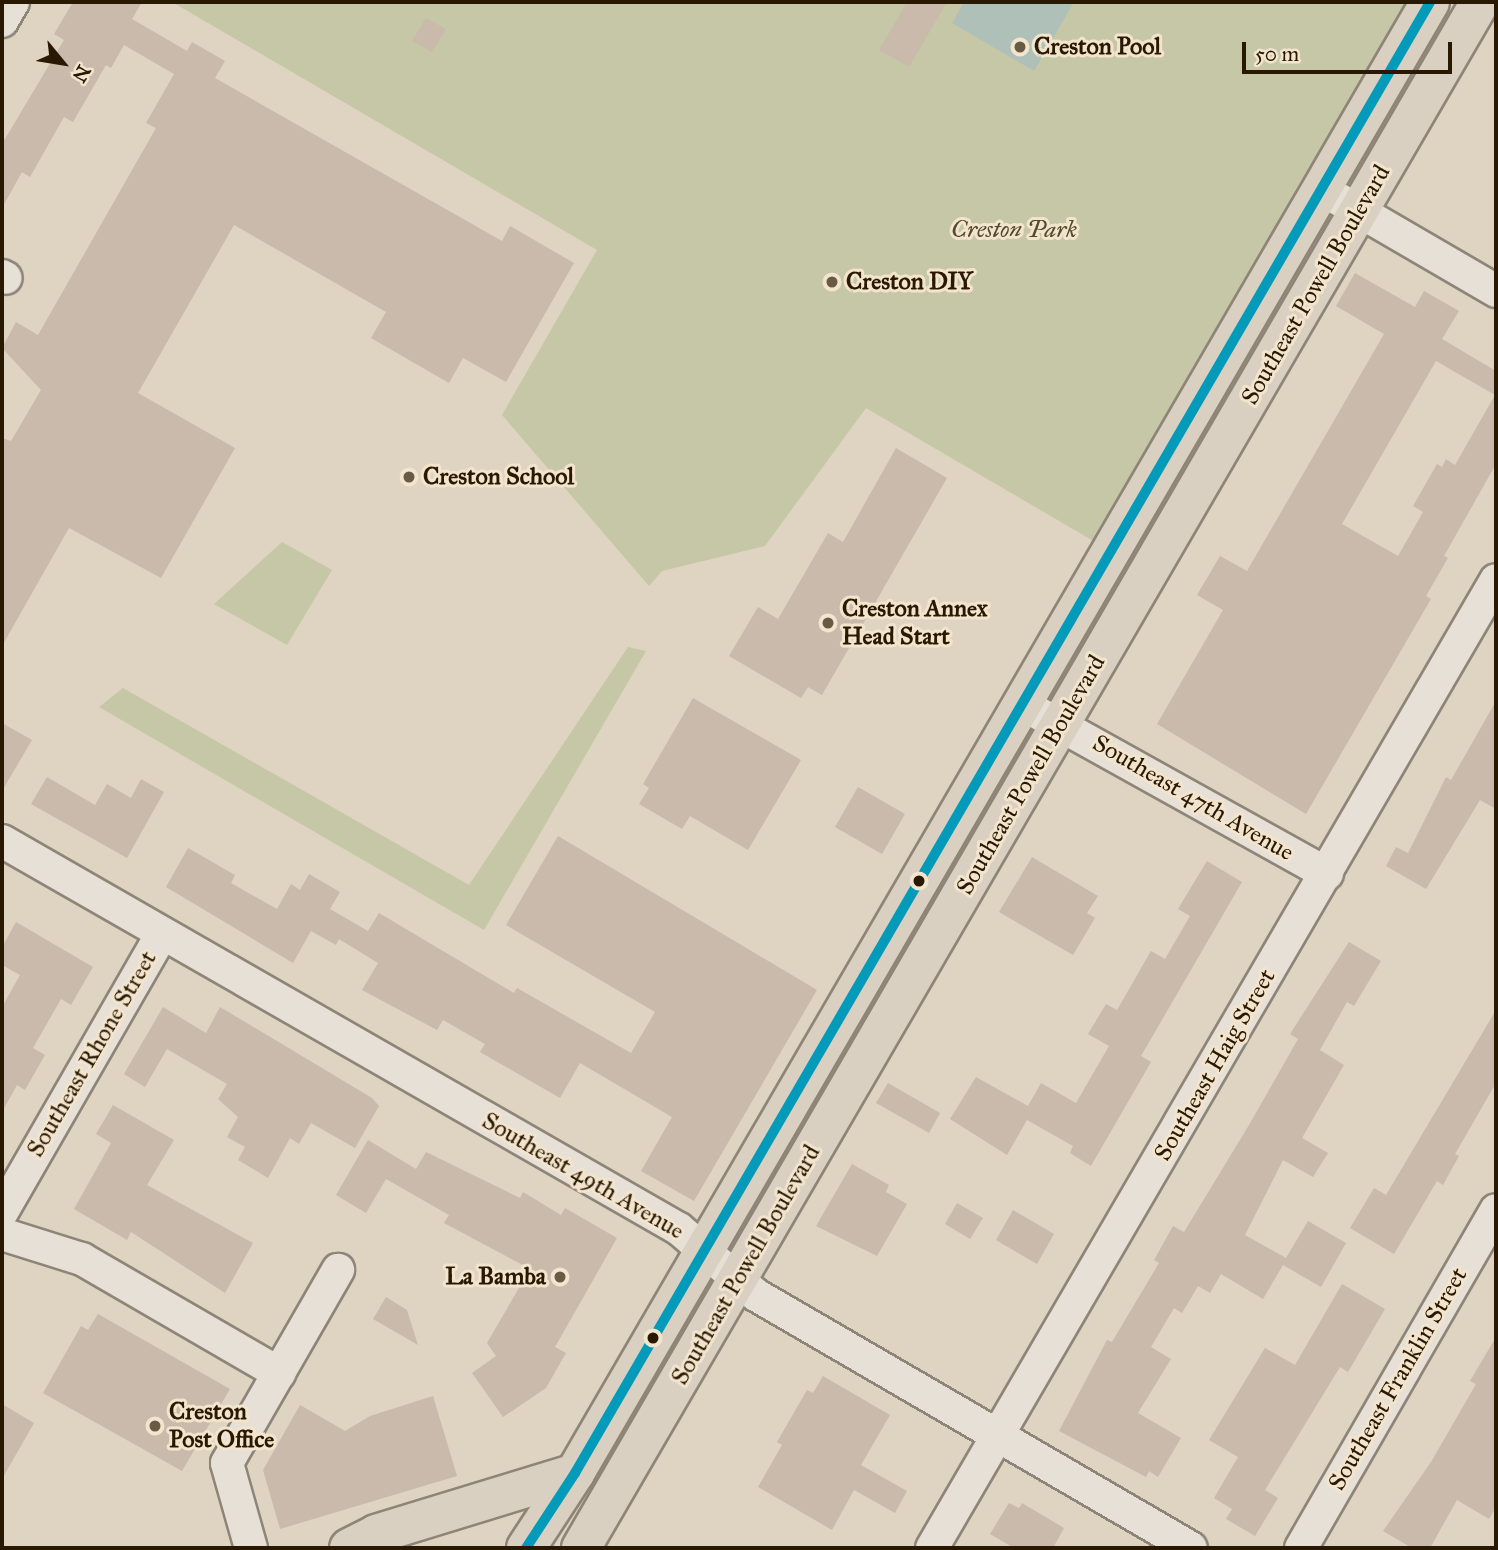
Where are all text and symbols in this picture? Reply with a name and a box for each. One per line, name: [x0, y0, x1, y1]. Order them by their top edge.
north arrow: [28, 28, 98, 98]
scale bar: [1246, 28, 1456, 72]
place label: Creston Pool: [1034, 33, 1161, 61]
marker: Creston Pool: [1012, 39, 1028, 55]
text: 50 m: [1255, 41, 1299, 67]
text: N: [68, 61, 96, 86]
street label: Southeast Powell Boulevard: [1236, 160, 1396, 410]
park label: Creston Park: [951, 216, 1077, 244]
place label: Creston DIY: [846, 268, 973, 296]
marker: Creston DIY: [824, 274, 840, 290]
place label: Creston School: [423, 463, 574, 491]
marker: Creston School: [401, 469, 417, 485]
place label: Creston Annex Head Start: [842, 595, 988, 651]
marker: Creston Annex Head Start: [820, 615, 836, 631]
street label: Southeast Powell Boulevard: [951, 650, 1111, 900]
street label: Southeast 47th Avenue: [1087, 729, 1299, 867]
unlabelled marker: [912, 874, 926, 888]
street label: Southeast Rhone Street: [21, 946, 163, 1162]
street label: Southeast Haig Street: [1148, 964, 1282, 1166]
street label: Southeast 49th Avenue: [477, 1106, 689, 1246]
street label: Southeast Powell Boulevard: [666, 1140, 826, 1390]
street label: Southeast Franklin Street: [1322, 1262, 1474, 1496]
place label: La Bamba: [445, 1263, 546, 1291]
marker: La Bamba: [552, 1269, 568, 1285]
unlabelled marker: [646, 1331, 660, 1345]
place label: Creston Post Office: [169, 1398, 274, 1454]
marker: Creston Post Office: [147, 1418, 163, 1434]

